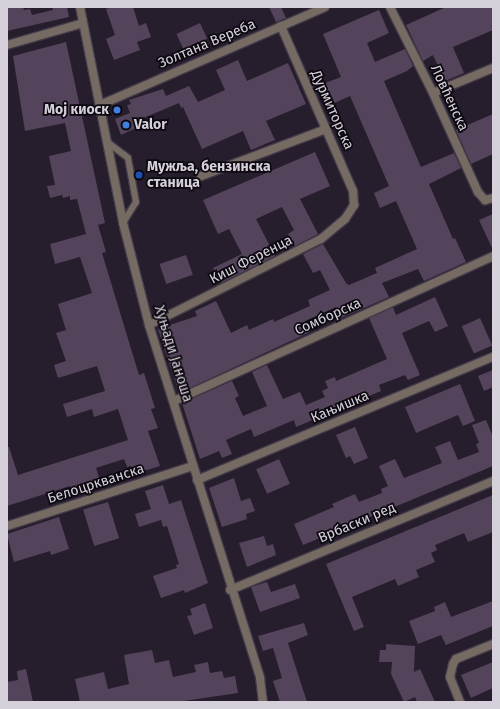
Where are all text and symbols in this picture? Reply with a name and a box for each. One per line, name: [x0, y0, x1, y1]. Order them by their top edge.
street label: Золтана Вереба: [156, 16, 258, 72]
street label: Ловћенска: [426, 62, 472, 134]
street label: Дурмиторска: [307, 68, 357, 152]
place label: Мој киоск: [44, 102, 109, 118]
marker: Мој киоск: [112, 105, 122, 115]
place label: Valor: [134, 117, 167, 133]
marker: Valor: [121, 120, 131, 130]
place label: Мужља, бензинска станица: [147, 159, 271, 192]
marker: Мужља, бензинска станица: [134, 170, 144, 180]
street label: Киш Ференца: [207, 232, 295, 288]
street label: Сомборска: [292, 295, 364, 339]
street label: Хуњади Јаноша: [150, 304, 196, 404]
street label: Кањишка: [308, 387, 372, 427]
street label: Белоцркванска: [46, 460, 146, 508]
street label: Врбаски ред: [316, 499, 398, 547]

